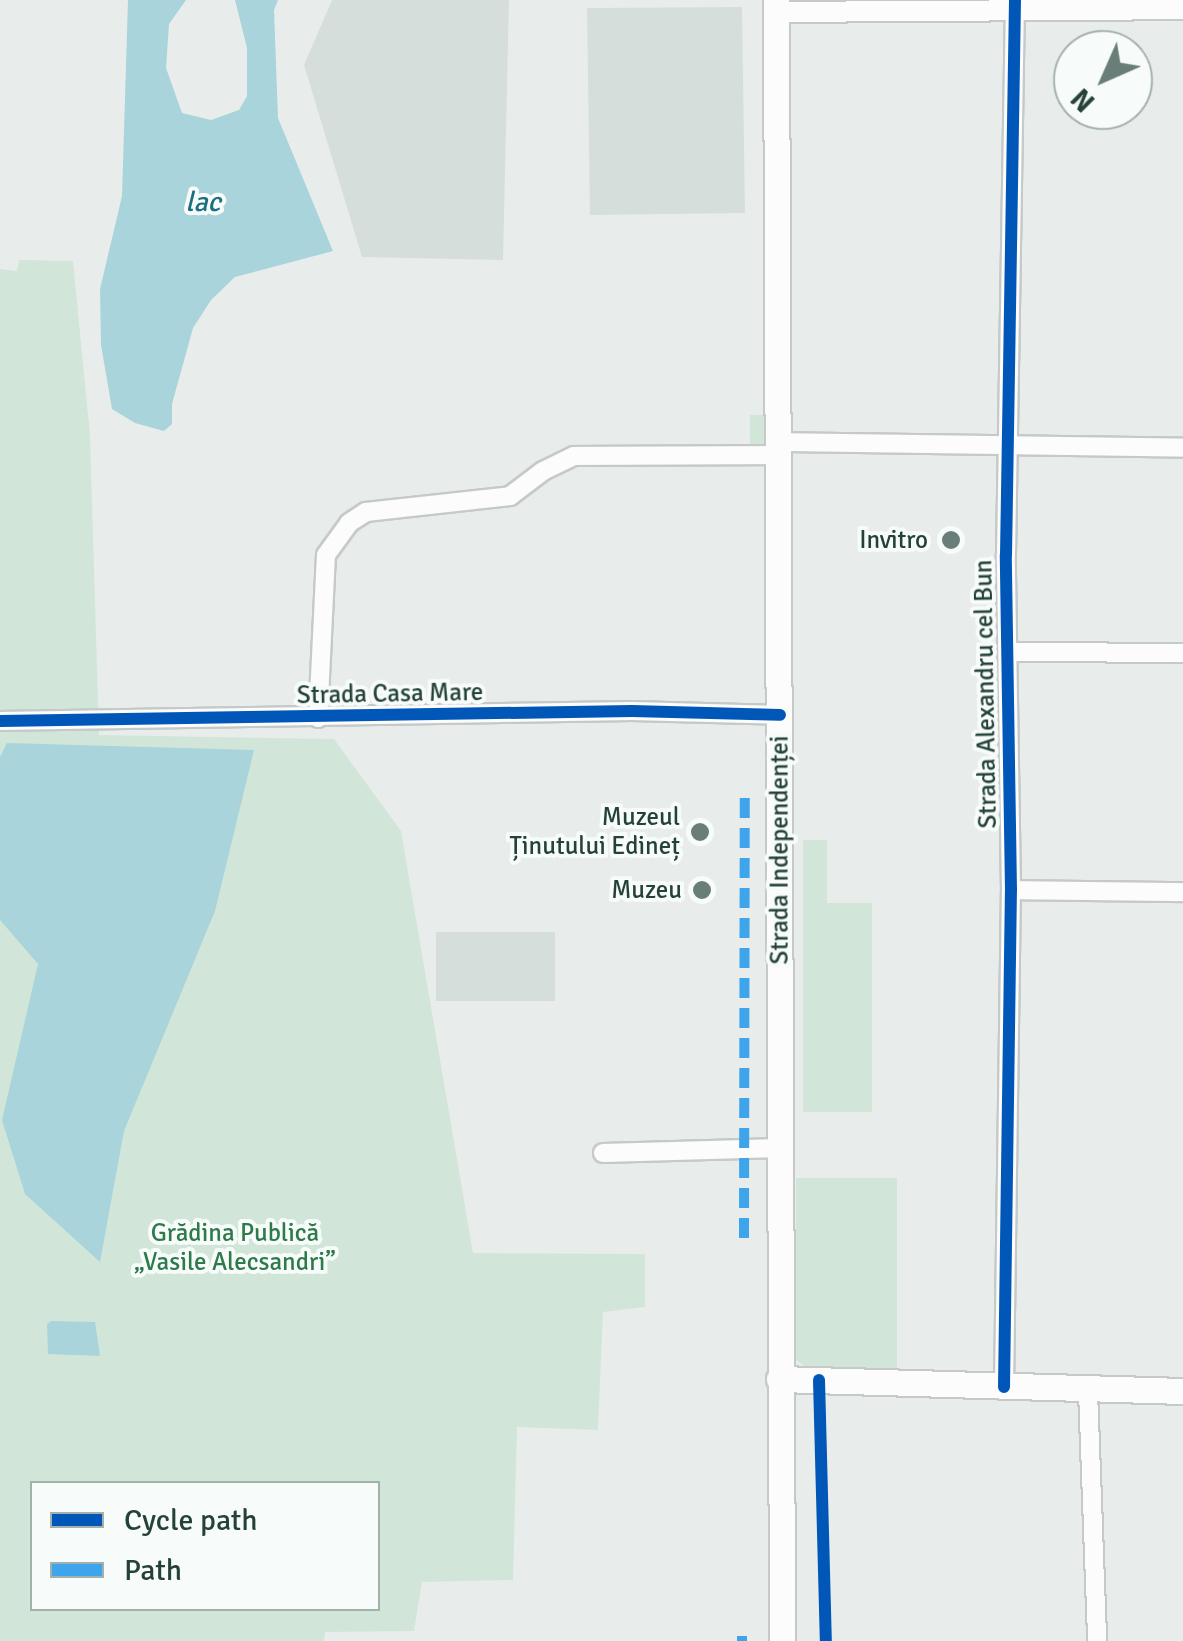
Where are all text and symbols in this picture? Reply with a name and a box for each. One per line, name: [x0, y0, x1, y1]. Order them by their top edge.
north arrow: [1053, 30, 1153, 130]
text: N: [1064, 81, 1102, 119]
water label: lac: [185, 185, 221, 219]
place label: Invitro: [859, 525, 928, 555]
marker: Invitro: [938, 527, 964, 553]
street label: Strada Alexandru cel Bun: [969, 559, 1003, 829]
street label: Strada Casa Mare: [297, 677, 483, 711]
street label: Strada Independenței: [765, 735, 795, 965]
place label: Muzeul Ținutului Edineț: [510, 803, 680, 862]
marker: Muzeul Ținutului Edineț: [689, 821, 711, 843]
place label: Muzeu: [611, 875, 682, 905]
marker: Muzeu: [691, 879, 713, 901]
park label: Grădina Publică „Vasile Alecsandri”: [134, 1219, 336, 1278]
legend: [30, 1481, 380, 1611]
text: Cycle path: [124, 1502, 258, 1539]
text: Path: [124, 1552, 182, 1589]

